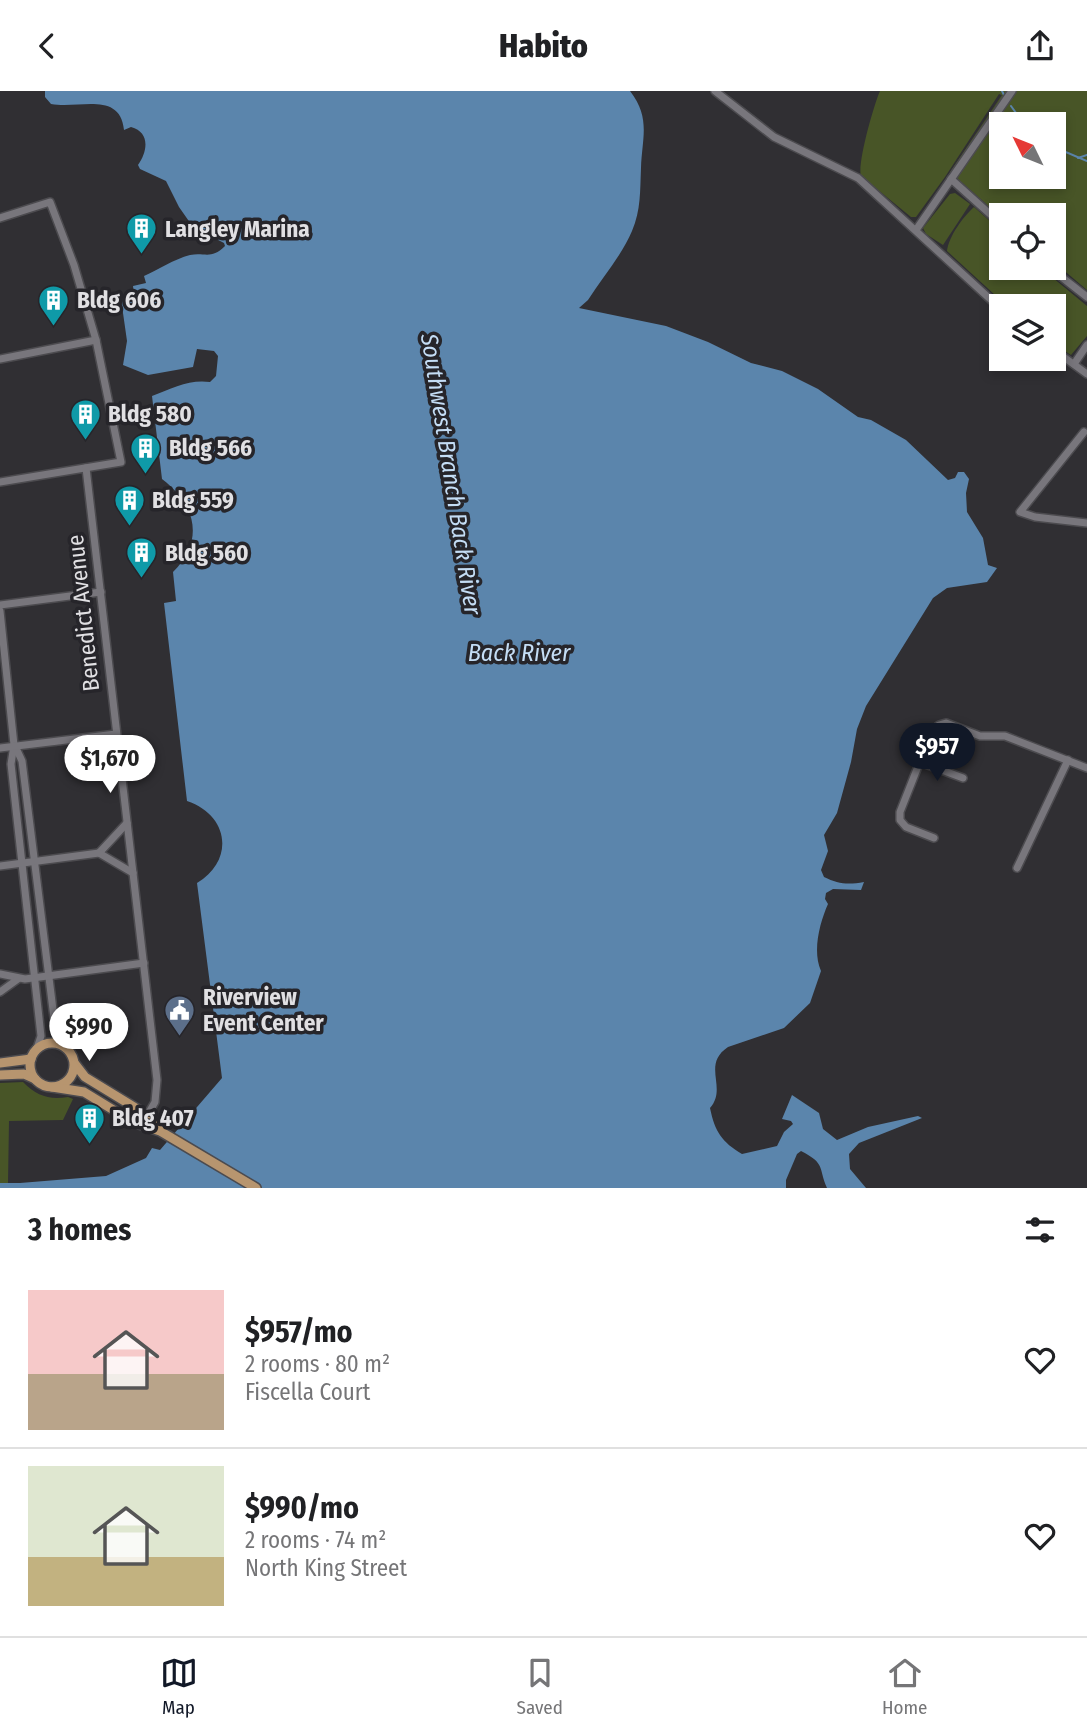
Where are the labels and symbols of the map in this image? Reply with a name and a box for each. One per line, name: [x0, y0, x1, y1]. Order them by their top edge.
north arrow: [989, 112, 1066, 189]
building icon: Langley Marina: [125, 212, 159, 256]
place label: Langley Marina: [165, 215, 310, 243]
building icon: Bldg 606: [37, 283, 71, 327]
place label: Bldg 606: [77, 286, 161, 314]
water label: Southwest Branch Back River: [415, 330, 487, 617]
building icon: Bldg 580: [68, 397, 102, 441]
place label: Bldg 580: [108, 400, 192, 428]
building icon: Bldg 566: [129, 431, 163, 475]
place label: Bldg 566: [169, 434, 252, 462]
building icon: Bldg 559: [112, 483, 146, 527]
place label: Bldg 559: [152, 486, 234, 514]
street label: Benedict Avenue: [61, 533, 105, 693]
building icon: Bldg 560: [125, 536, 159, 580]
place label: Bldg 560: [165, 539, 249, 567]
water label: Back River: [468, 639, 571, 667]
pin: $957: [896, 723, 978, 783]
pin: $1,670: [53, 735, 167, 795]
place label: Riverview Event Center: [203, 983, 324, 1037]
public building icon: Riverview Event Center: [163, 993, 197, 1037]
pin: $990: [48, 1003, 130, 1063]
building icon: Bldg 407: [72, 1101, 106, 1145]
place label: Bldg 407: [112, 1104, 194, 1132]

